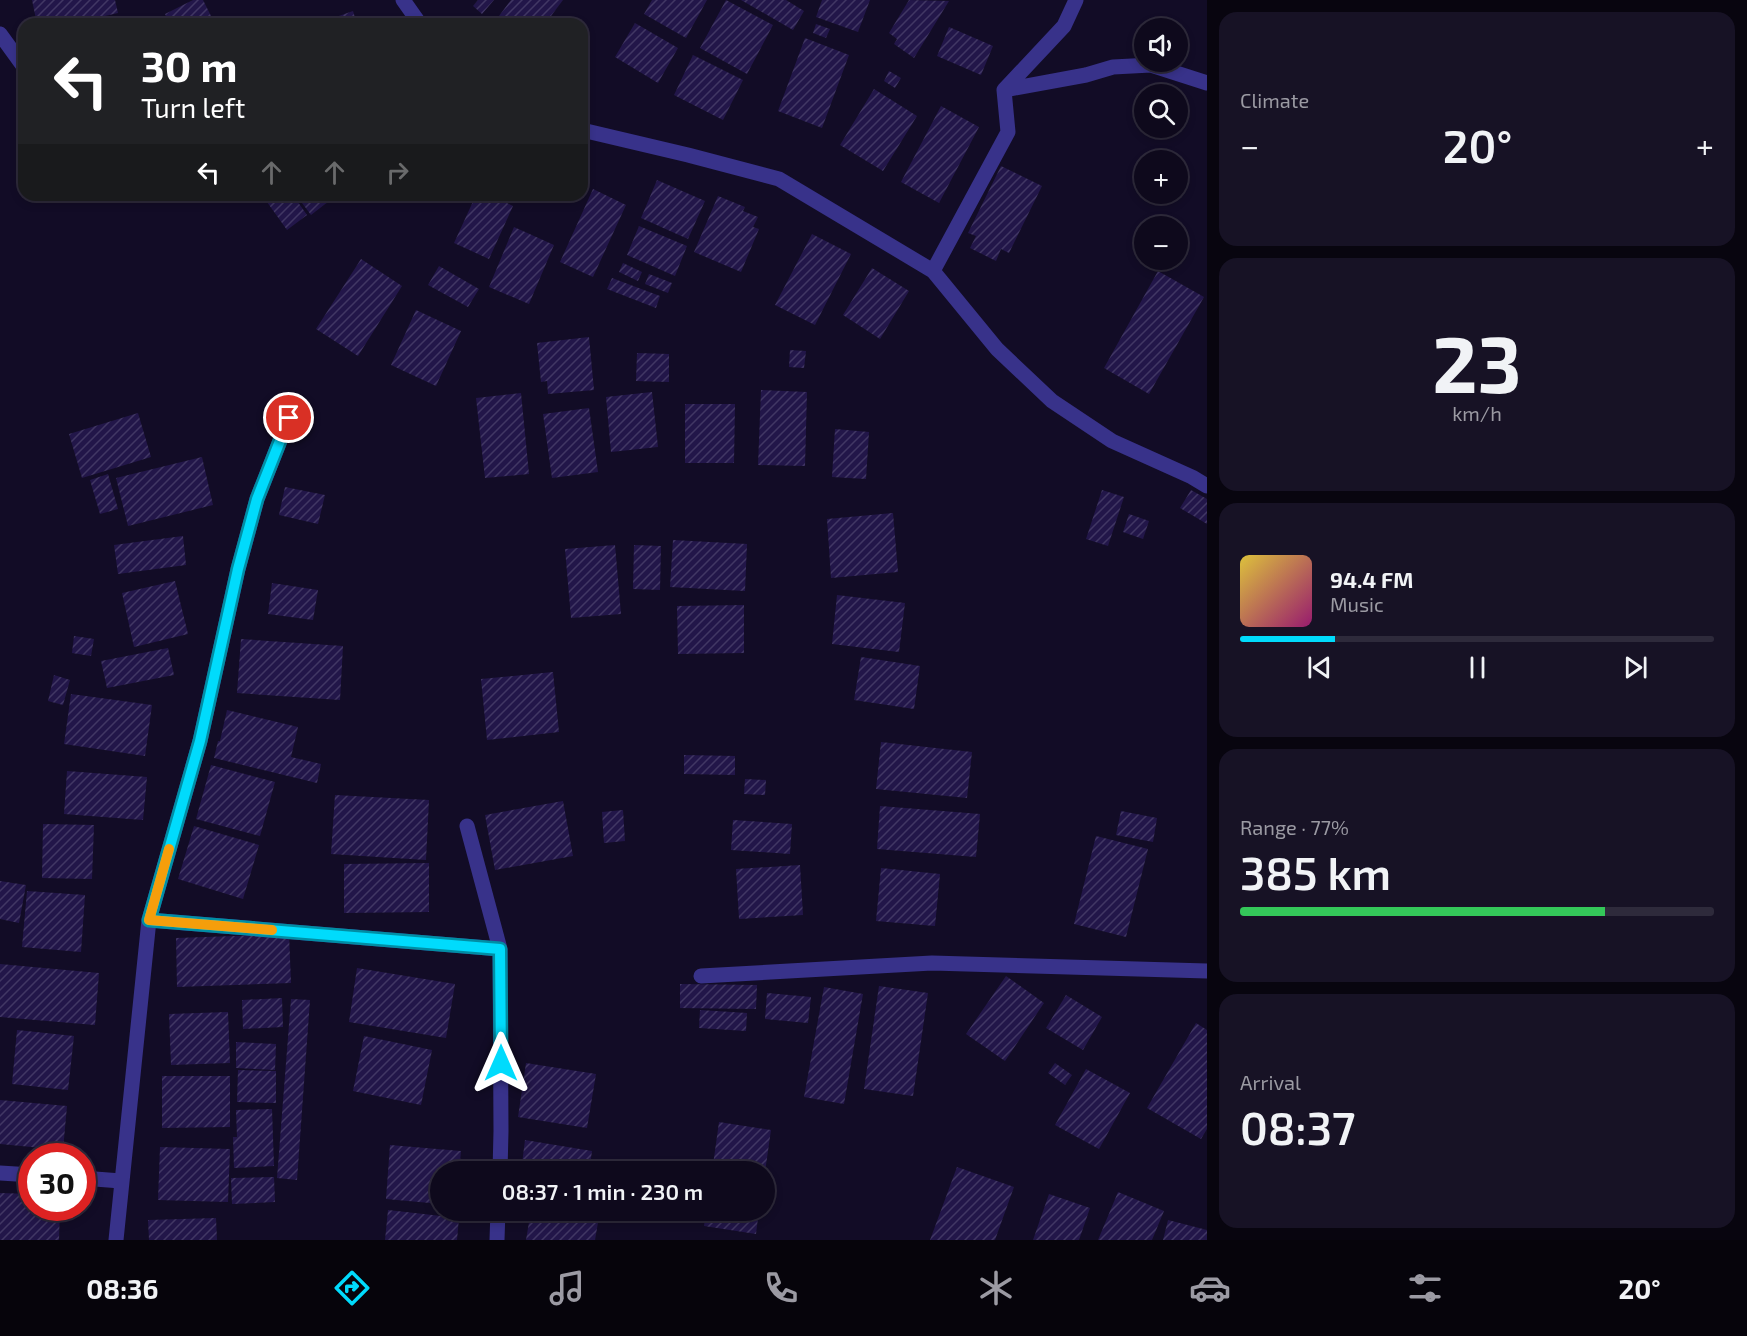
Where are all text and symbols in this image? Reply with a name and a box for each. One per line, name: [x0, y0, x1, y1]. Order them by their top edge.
map controls: [1134, 18, 1188, 270]
button: sound: [1134, 18, 1188, 72]
text: 30 m: [141, 40, 237, 90]
icon: left: [42, 42, 120, 120]
button: search: [1134, 84, 1188, 138]
text: Climate: [1240, 88, 1309, 112]
text: Turn left: [141, 91, 245, 123]
text: 20°: [1443, 118, 1512, 172]
text: −: [1240, 125, 1259, 165]
text: +: [1696, 125, 1714, 165]
button: +: [1134, 150, 1188, 204]
icon: left: [192, 156, 225, 189]
icon: ahead: [255, 156, 288, 189]
icon: ahead: [318, 156, 351, 189]
icon: right: [381, 156, 414, 189]
button: −: [1134, 216, 1188, 270]
text: 23: [1432, 315, 1522, 409]
pin: [263, 392, 314, 443]
icon: arrive: [272, 401, 305, 434]
text: km/h: [1452, 401, 1502, 425]
text: 94.4 FM: [1330, 566, 1413, 592]
text: Music: [1330, 592, 1384, 616]
icon: previous: [1303, 651, 1336, 684]
icon: pause: [1461, 651, 1494, 684]
icon: next: [1619, 651, 1652, 684]
text: Range · 77%: [1240, 815, 1349, 839]
text: 385 km: [1240, 845, 1391, 899]
position arrow: [469, 1031, 533, 1095]
text: Arrival: [1240, 1070, 1301, 1094]
text: 08:37: [1240, 1100, 1355, 1154]
speed limit sign: 30: [18, 1143, 96, 1221]
text: 08:37 · 1 min · 230 m: [502, 1178, 703, 1204]
icon: directions: [331, 1267, 373, 1309]
icon: music: [546, 1267, 588, 1309]
icon: phone: [760, 1267, 802, 1309]
icon: climate: [975, 1267, 1017, 1309]
icon: car: [1189, 1267, 1231, 1309]
icon: filters: [1404, 1267, 1446, 1309]
text: 08:36: [86, 1272, 158, 1304]
text: 20°: [1619, 1272, 1661, 1304]

